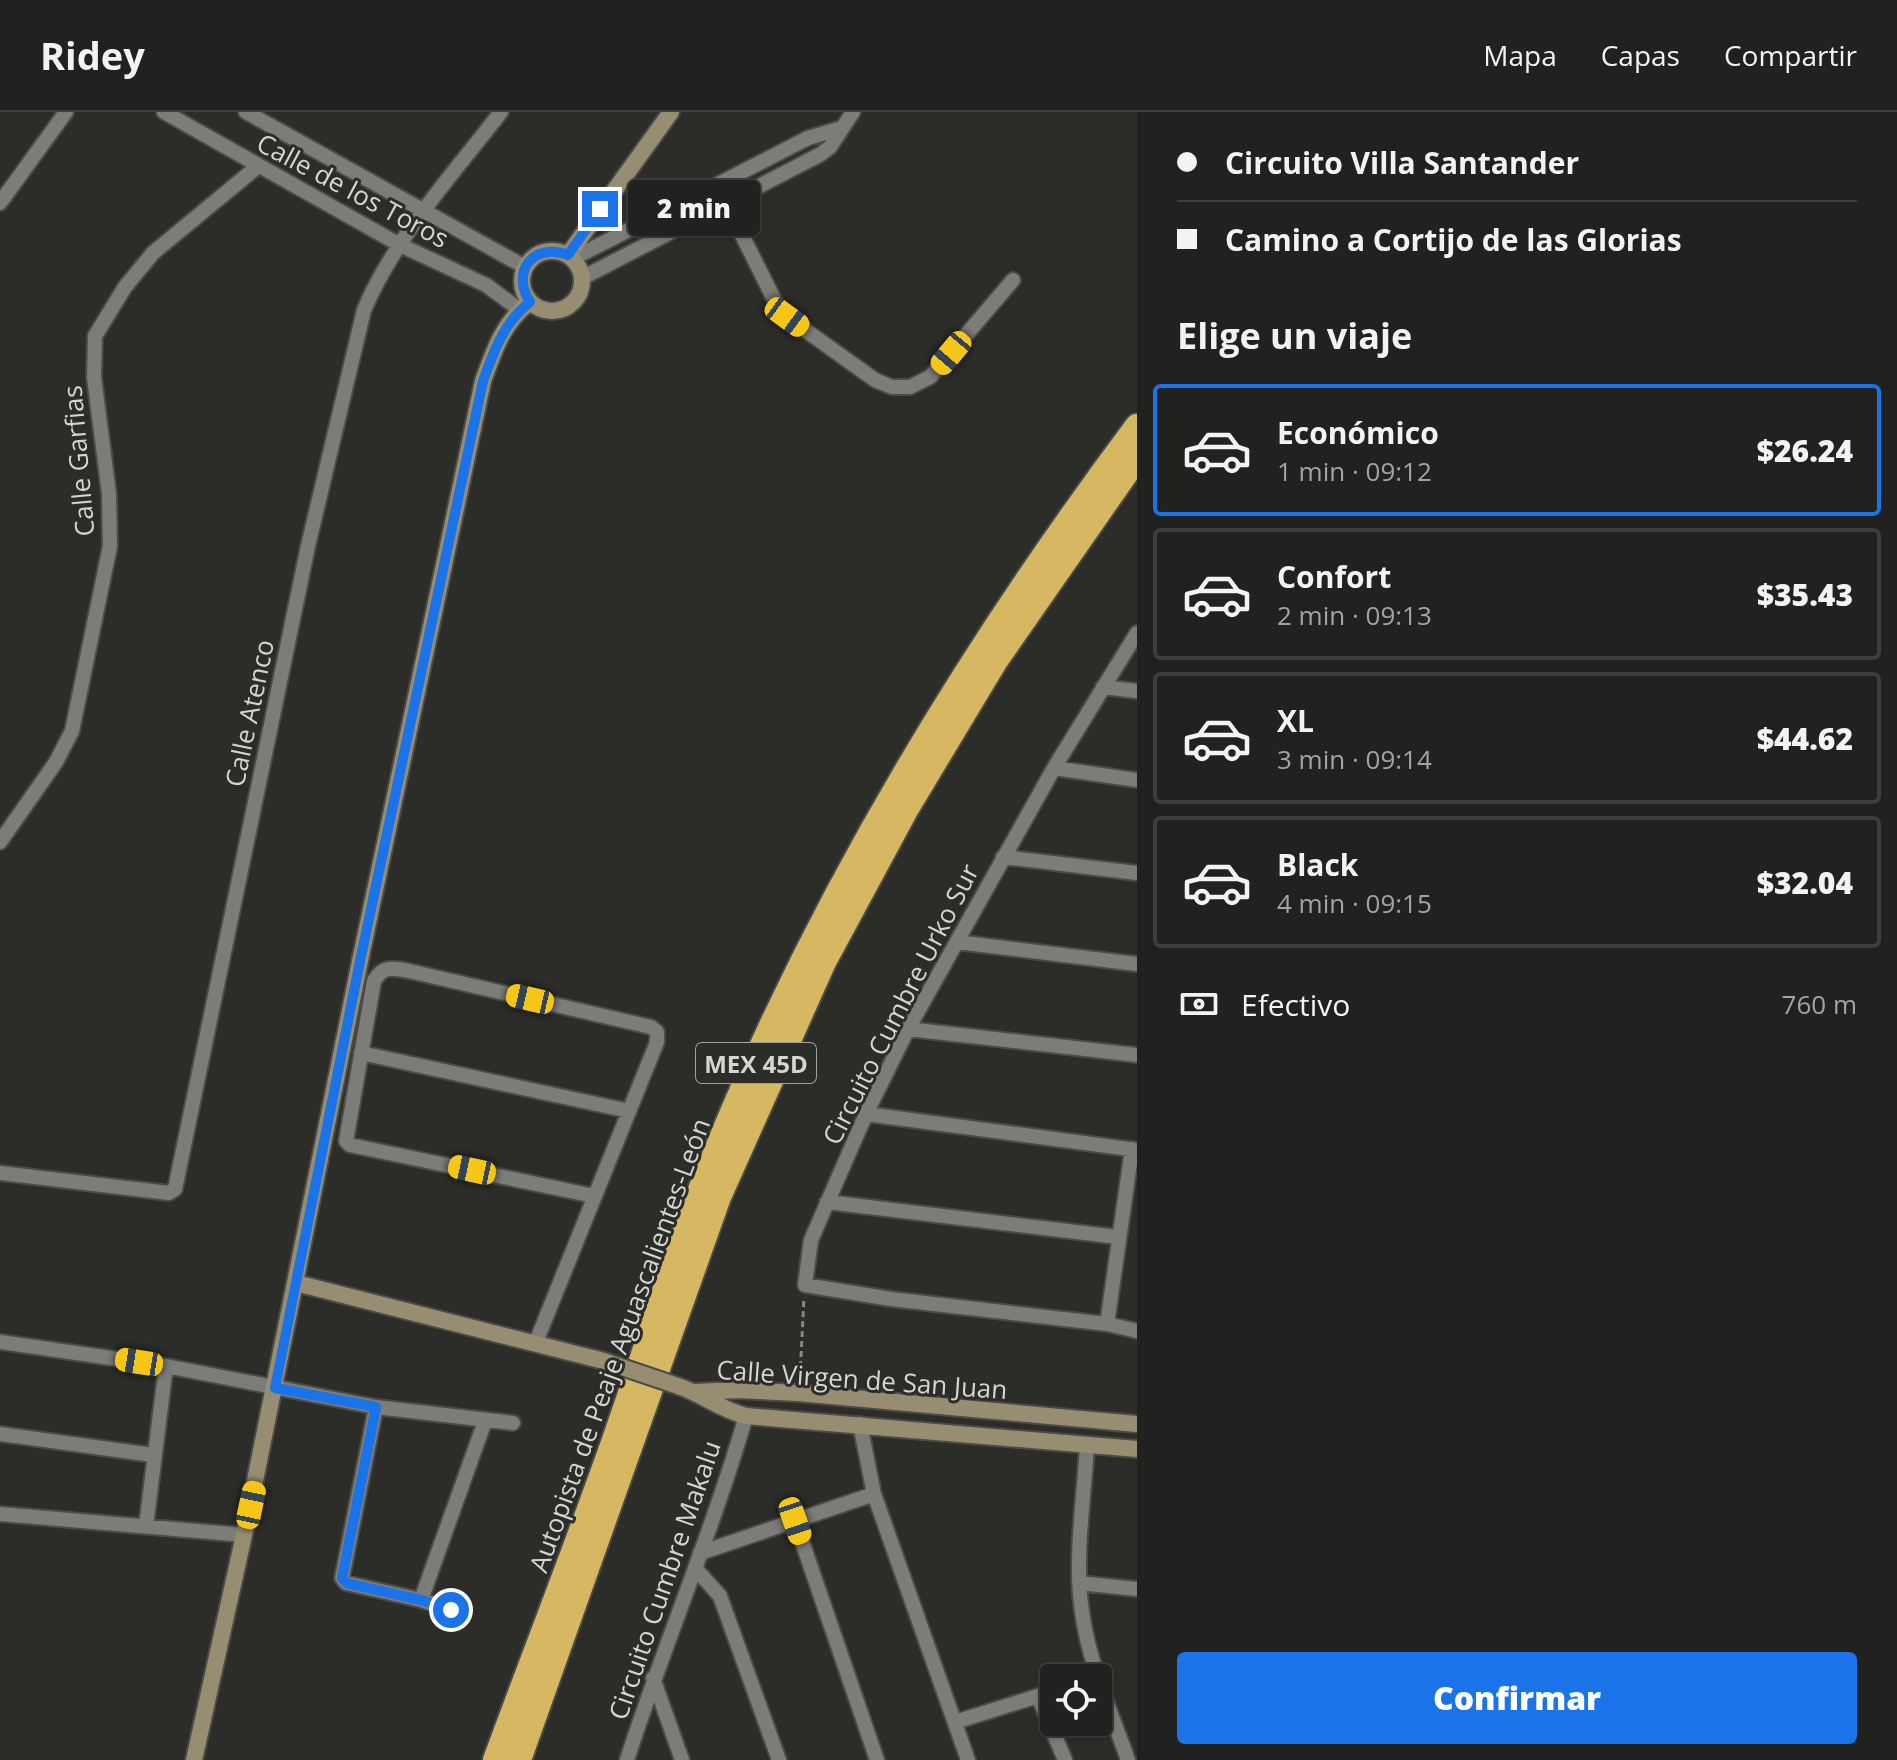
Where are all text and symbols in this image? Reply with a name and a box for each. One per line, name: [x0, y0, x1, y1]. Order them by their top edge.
text: Ridey: [40, 29, 145, 81]
text: Mapa: [1483, 36, 1557, 74]
text: Capas: [1601, 36, 1680, 74]
text: Compartir: [1724, 36, 1857, 74]
street label: Calle de los Toros: [251, 124, 455, 256]
text: Circuito Villa Santander: [1225, 142, 1579, 183]
callout: 2 min: [628, 181, 760, 237]
text: 2 min: [657, 190, 731, 226]
route end: [582, 191, 618, 227]
text: Camino a Cortijo de las Glorias: [1225, 219, 1682, 260]
car: [761, 293, 813, 341]
text: Elige un viaje: [1177, 311, 1412, 360]
car: [926, 327, 976, 379]
street label: Calle Garfias: [53, 384, 103, 538]
text: Económico: [1277, 412, 1439, 453]
icon: car: [1181, 414, 1253, 486]
text: $26.24: [1757, 430, 1853, 471]
text: 1 min · 09:12: [1277, 453, 1432, 489]
text: Confort: [1277, 556, 1391, 597]
icon: car: [1181, 558, 1253, 630]
text: $35.43: [1757, 574, 1853, 615]
text: 2 min · 09:13: [1277, 597, 1432, 633]
street label: Calle Atenco: [216, 636, 282, 790]
text: XL: [1277, 700, 1314, 741]
icon: car: [1181, 702, 1253, 774]
text: $44.62: [1757, 718, 1853, 759]
text: 3 min · 09:14: [1277, 741, 1432, 777]
text: Black: [1277, 844, 1358, 885]
icon: car: [1181, 846, 1253, 918]
street label: Circuito Cumbre Urko Sur: [813, 857, 987, 1151]
text: $32.04: [1757, 862, 1853, 903]
text: 4 min · 09:15: [1277, 885, 1432, 921]
car: [504, 982, 556, 1016]
icon: cash: [1177, 982, 1221, 1026]
text: Efectivo: [1241, 984, 1350, 1025]
text: 760 m: [1782, 986, 1857, 1022]
road number: MEX 45D: [696, 1043, 816, 1083]
street label: Autopista de Peaje Aguascalientes-León: [520, 1113, 718, 1577]
car: [446, 1153, 498, 1187]
car: [113, 1346, 165, 1378]
street label: Calle Virgen de San Juan: [715, 1351, 1009, 1407]
street label: Circuito Cumbre Makalu: [599, 1436, 729, 1724]
car: [234, 1479, 268, 1531]
car: [776, 1494, 814, 1548]
route start: [433, 1592, 469, 1628]
button: Confirmar: [1177, 1652, 1857, 1744]
map controls: [1040, 1664, 1112, 1736]
button: locate: [1040, 1664, 1112, 1736]

